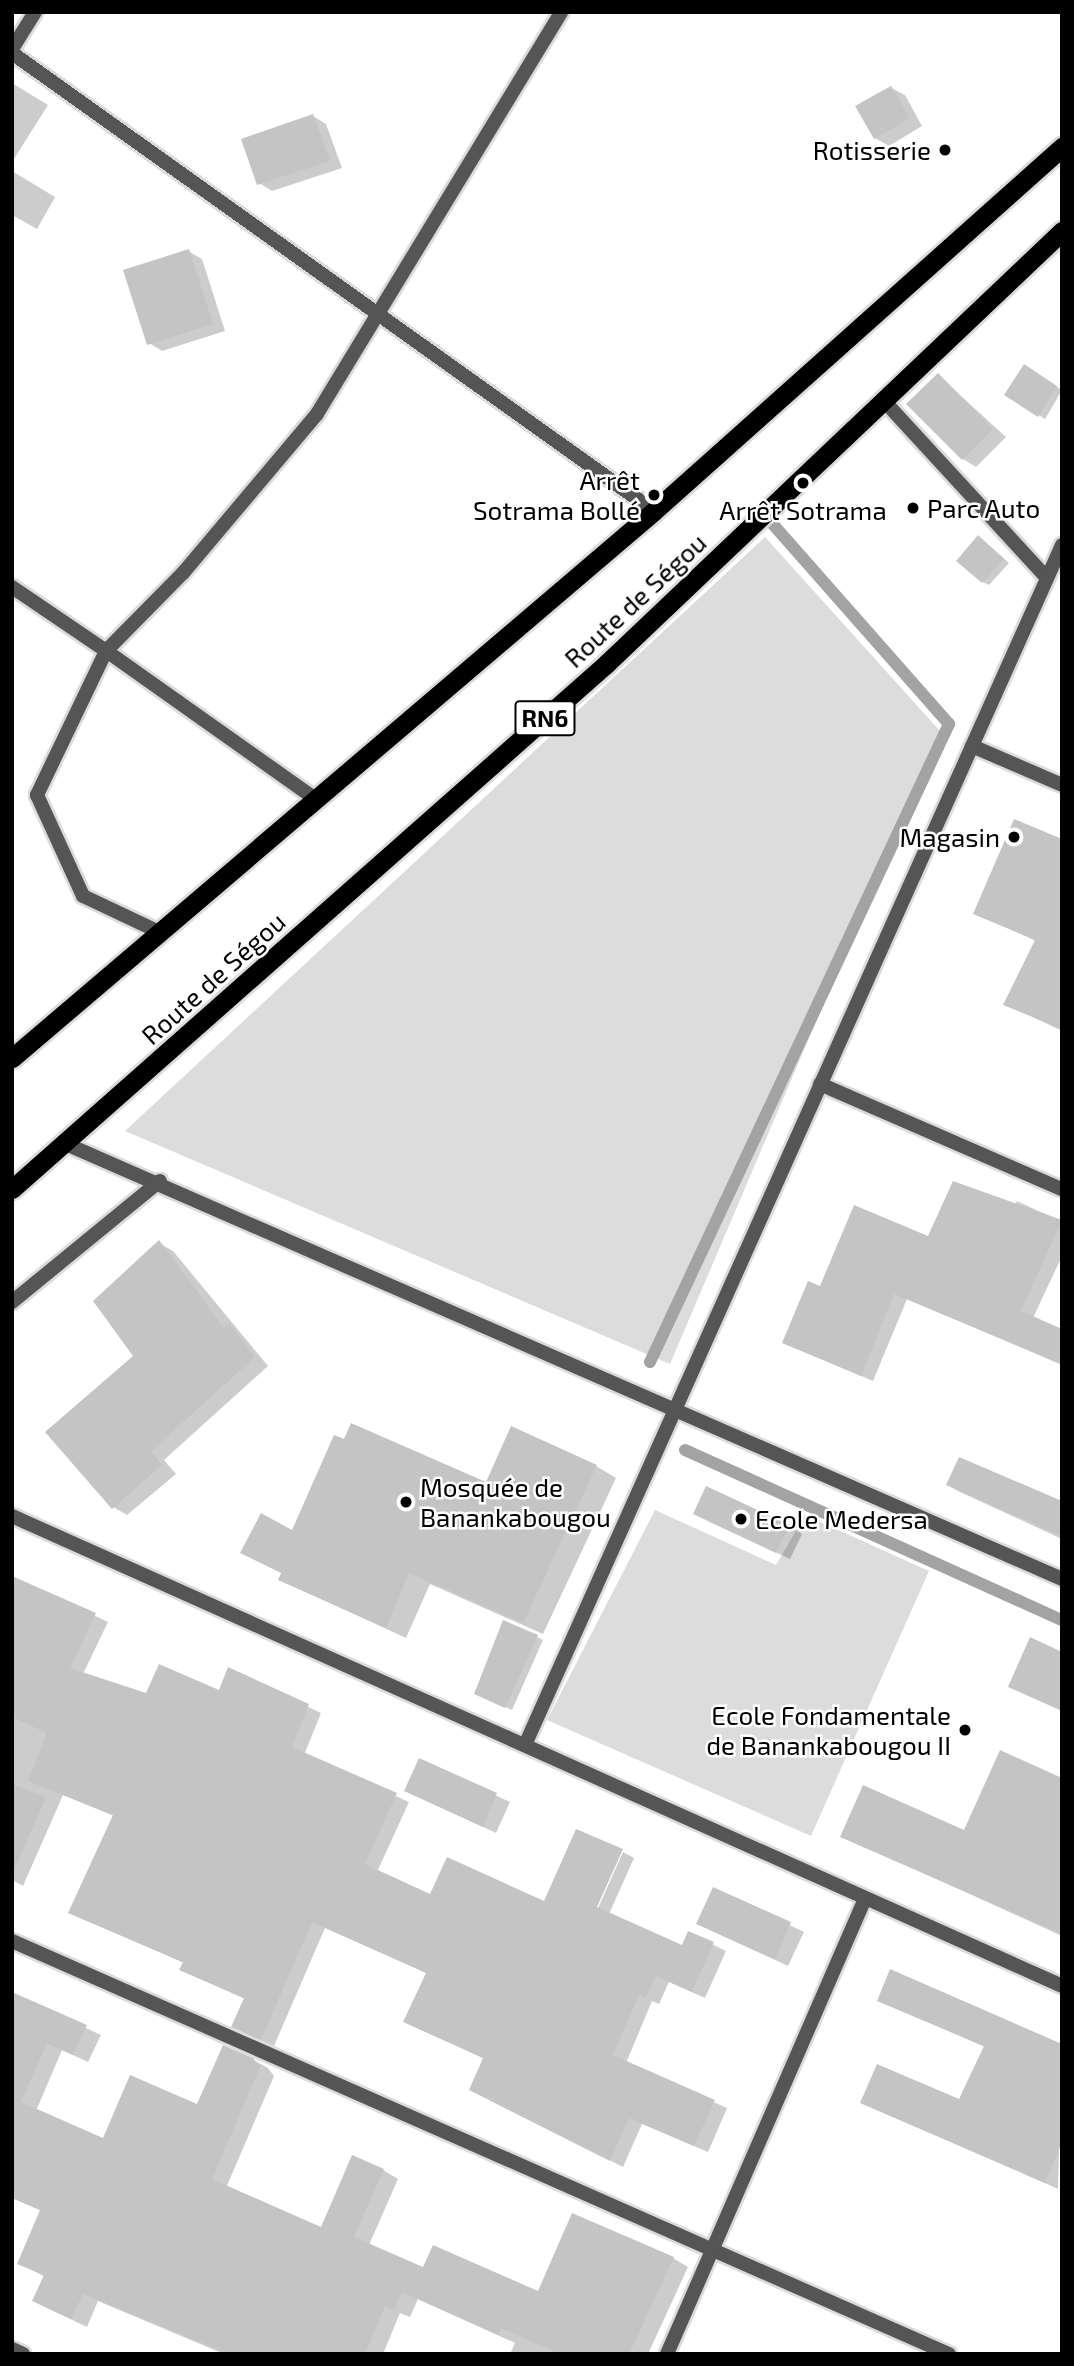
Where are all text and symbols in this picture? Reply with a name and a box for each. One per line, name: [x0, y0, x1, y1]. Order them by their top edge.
place label: Rotisserie: [813, 134, 931, 166]
marker: Rotisserie: [937, 142, 953, 158]
place label: Arrêt Sotrama Bollé: [473, 464, 640, 526]
marker: Arrêt Sotrama: [795, 475, 811, 491]
marker: Arrêt Sotrama Bollé: [646, 487, 662, 503]
place label: Parc Auto: [927, 492, 1041, 524]
place label: Arrêt Sotrama: [719, 494, 887, 526]
marker: Parc Auto: [905, 500, 921, 516]
street label: Route de Ségou: [558, 526, 712, 674]
road number: RN6: [514, 698, 576, 738]
place label: Magasin: [900, 821, 1000, 853]
marker: Magasin: [1006, 829, 1022, 845]
street label: Route de Ségou: [135, 905, 291, 1051]
place label: Mosquée de Banankabougou: [420, 1471, 611, 1532]
marker: Mosquée de Banankabougou: [398, 1494, 414, 1510]
place label: Ecole Medersa: [755, 1503, 928, 1535]
marker: Ecole Medersa: [733, 1511, 749, 1527]
place label: Ecole Fondamentale de Banankabougou II: [706, 1699, 951, 1760]
marker: Ecole Fondamentale de Banankabougou II: [957, 1722, 973, 1738]

